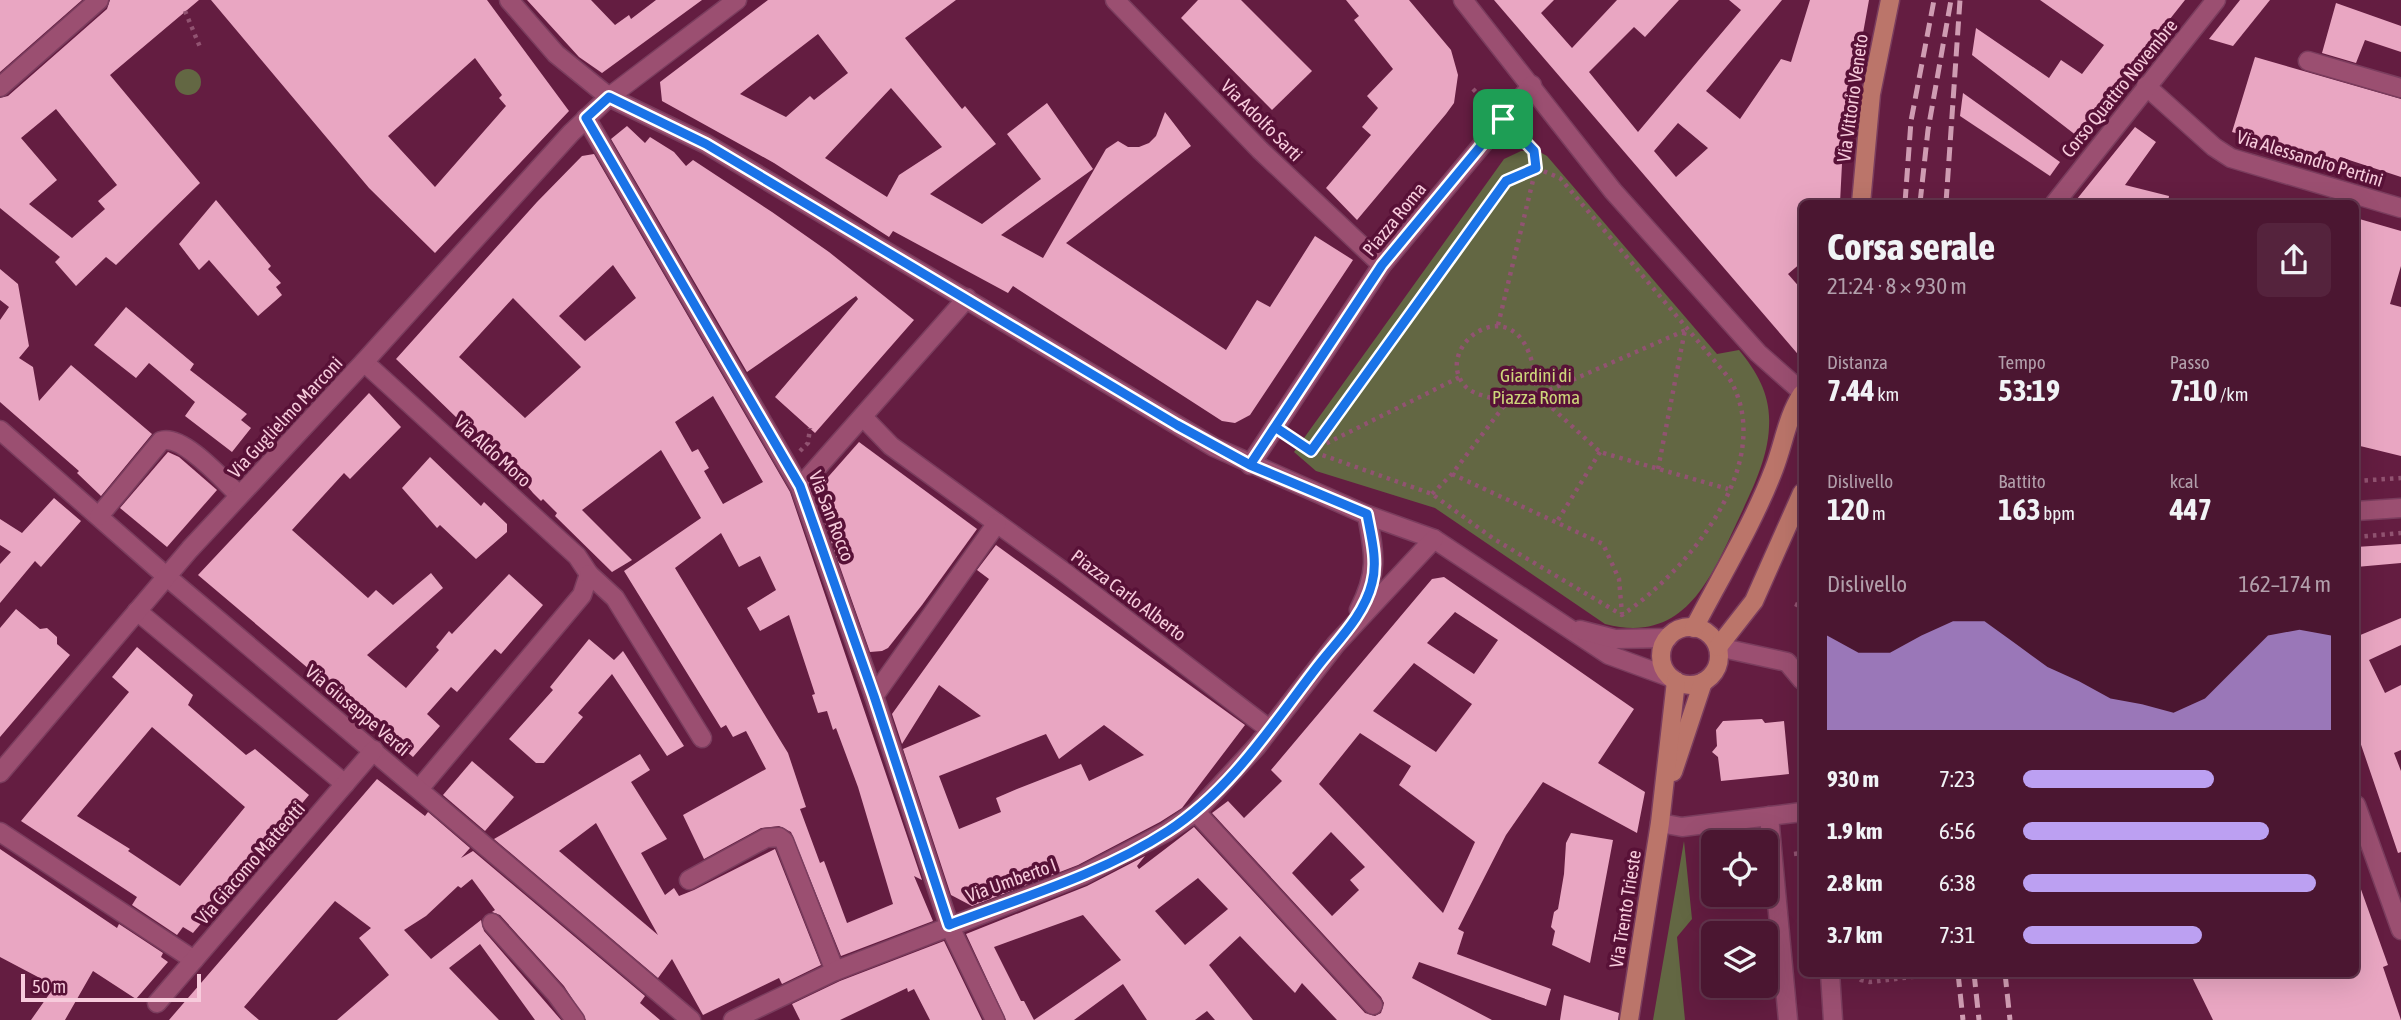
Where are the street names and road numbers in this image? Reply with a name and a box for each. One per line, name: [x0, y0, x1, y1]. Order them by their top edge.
street label: Corso Quattro Novembre: [2056, 14, 2182, 162]
street label: Via Vittorio Veneto: [1832, 32, 1872, 164]
street label: Via Adolfo Sarti: [1217, 75, 1307, 165]
street label: Via Alessandro Pertini: [2234, 125, 2386, 191]
street label: Piazza Roma: [1358, 178, 1430, 260]
street label: Via Guglielmo Marconi: [223, 352, 347, 482]
street label: Via Aldo Moro: [450, 411, 536, 491]
street label: Via San Rocco: [805, 468, 859, 564]
street label: Piazza Carlo Alberto: [1067, 545, 1191, 645]
street label: Via Giuseppe Verdi: [301, 660, 415, 760]
street label: Via Giacomo Matteotti: [191, 797, 309, 929]
street label: Via Trento Trieste: [1605, 849, 1645, 969]
street label: Via Umberto I: [963, 853, 1059, 907]

